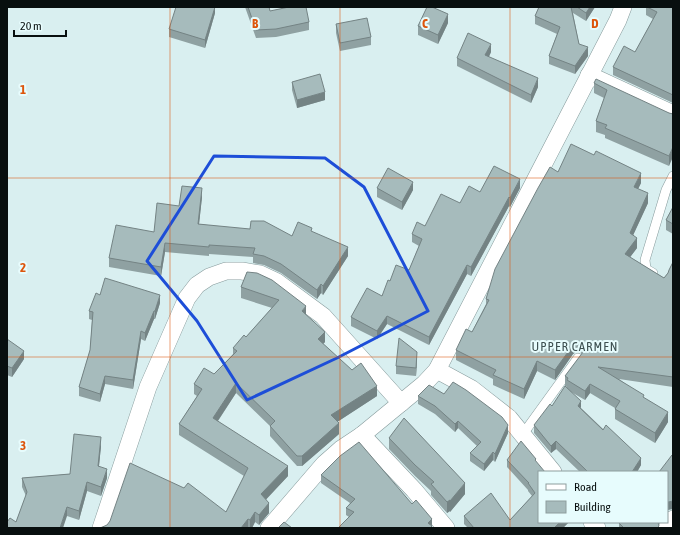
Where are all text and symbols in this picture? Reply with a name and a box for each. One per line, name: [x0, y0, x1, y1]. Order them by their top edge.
scale bar: [14, 12, 66, 38]
text: B: [252, 16, 259, 31]
text: C: [422, 16, 428, 31]
text: D: [591, 16, 599, 31]
text: 20 m: [20, 19, 42, 33]
text: 1: [20, 82, 26, 97]
text: 2: [20, 260, 26, 275]
district label: UPPER CARMEN: [532, 339, 618, 354]
text: 3: [20, 438, 26, 453]
legend: [538, 471, 668, 523]
text: Road: [574, 480, 597, 494]
text: Building: [574, 500, 612, 514]

